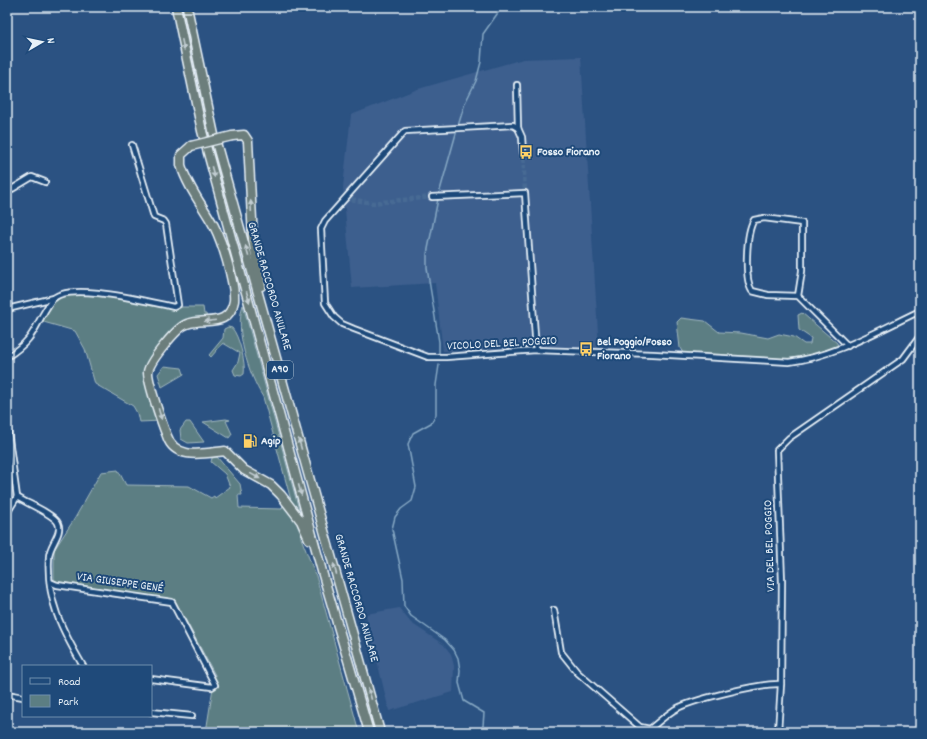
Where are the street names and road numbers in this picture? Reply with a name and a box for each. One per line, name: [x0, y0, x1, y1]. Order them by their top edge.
street label: GRANDE RACCORDO ANULARE: [243, 220, 296, 353]
street label: VICOLO DEL BEL POGGIO: [447, 333, 557, 355]
road number: A90: [267, 361, 293, 379]
street label: VIA DEL BEL POGGIO: [760, 500, 780, 592]
street label: GRANDE RACCORDO ANULARE: [330, 532, 383, 665]
street label: VIA GIUSEPPE GENÉ: [76, 569, 165, 598]

